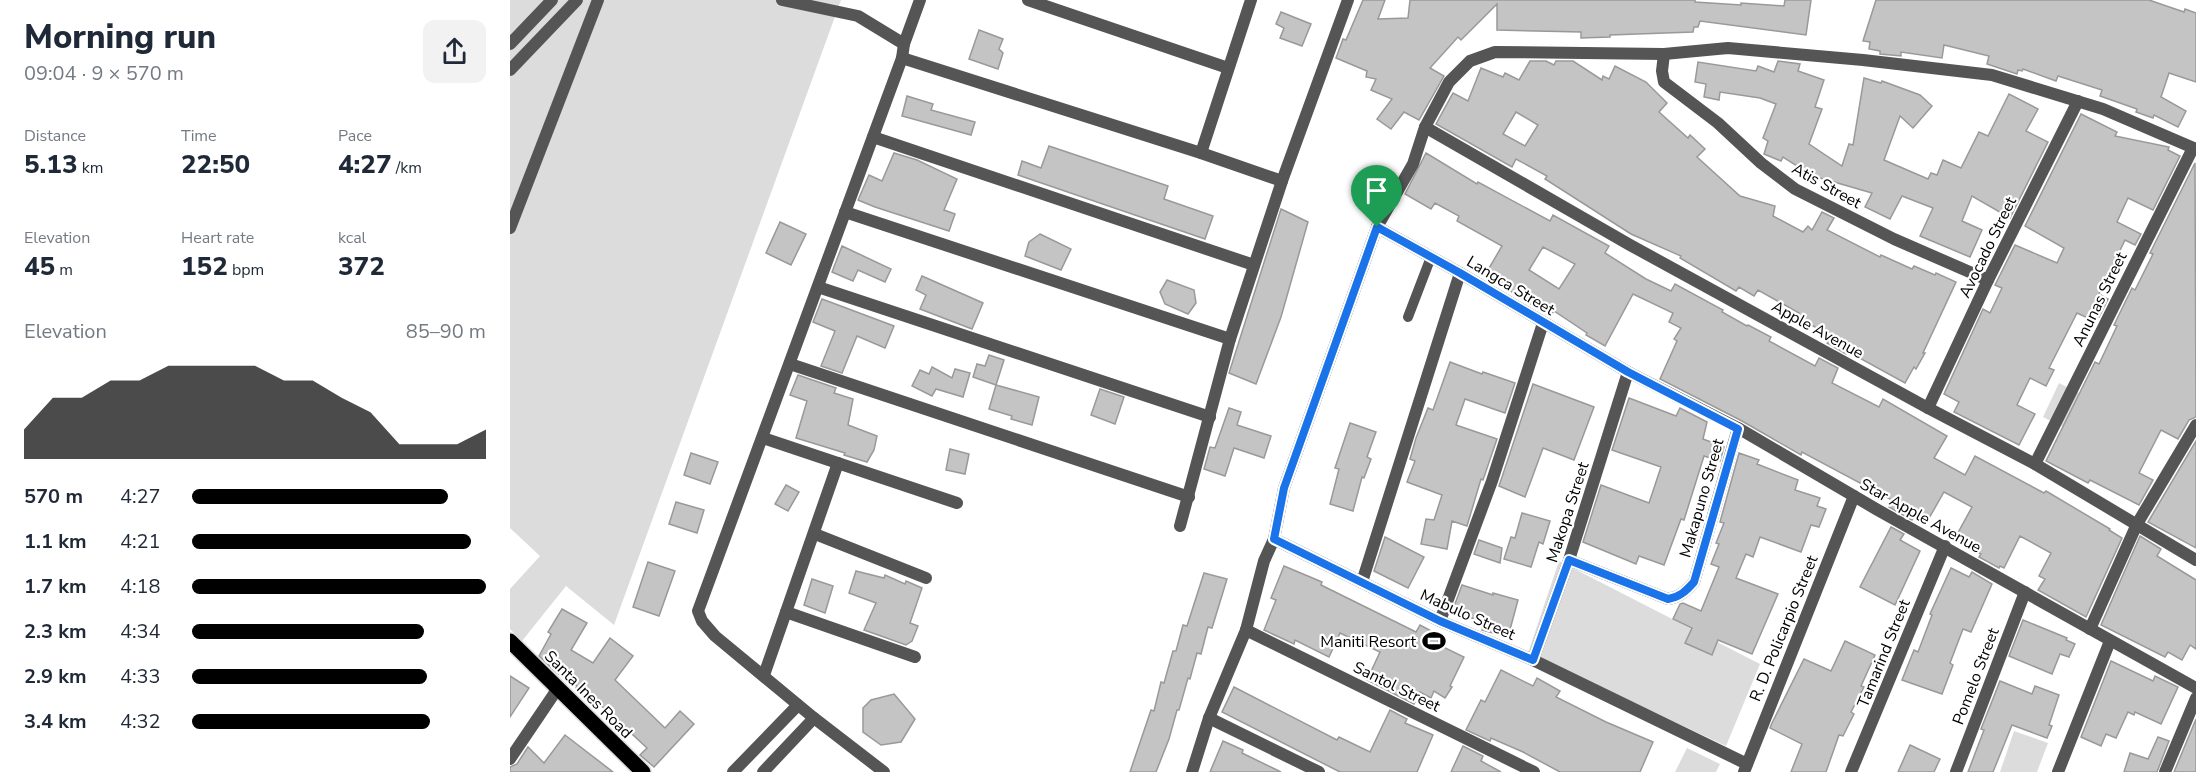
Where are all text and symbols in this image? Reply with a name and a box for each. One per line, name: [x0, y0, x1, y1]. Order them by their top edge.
text: Morning run: [24, 15, 216, 60]
button: share: [423, 20, 486, 83]
text: 09:04 · 9 × 570 m: [24, 60, 184, 87]
text: Distance: [24, 125, 86, 147]
text: Time: [181, 125, 217, 147]
text: Pace: [338, 125, 372, 147]
text: 5.13: [24, 147, 78, 182]
text: 22:50: [181, 147, 250, 182]
text: 4:27: [338, 147, 392, 182]
text: km: [78, 157, 103, 179]
text: /km: [392, 157, 422, 179]
street label: Atis Street: [1788, 158, 1866, 214]
pin: [1351, 165, 1402, 227]
icon: arrive: [1360, 174, 1393, 207]
street label: Avocado Street: [1954, 193, 2022, 302]
text: Elevation: [24, 227, 90, 249]
text: Heart rate: [181, 227, 254, 249]
text: kcal: [338, 227, 366, 249]
street label: Anunas Street: [2067, 248, 2132, 350]
text: 45: [24, 249, 55, 284]
text: 152: [181, 249, 228, 284]
text: 372: [338, 249, 385, 284]
street label: Langca Street: [1462, 251, 1559, 321]
text: m: [55, 259, 73, 281]
text: bpm: [228, 259, 264, 281]
street label: Apple Avenue: [1768, 296, 1867, 364]
text: Elevation: [24, 318, 107, 345]
text: 85–90 m: [406, 318, 486, 345]
street label: Makapuno Street: [1674, 436, 1730, 560]
street label: Makopa Street: [1541, 459, 1595, 565]
street label: Star Apple Avenue: [1856, 473, 1985, 558]
text: 570 m: [24, 483, 83, 510]
text: 4:27: [120, 483, 161, 510]
text: 1.1 km: [24, 528, 87, 555]
text: 4:21: [120, 528, 161, 555]
street label: R. D. Policarpio Street: [1745, 552, 1823, 705]
text: 1.7 km: [24, 573, 87, 600]
text: 4:18: [120, 573, 161, 600]
street label: Mabulo Street: [1417, 584, 1519, 646]
street label: Tamarind Street: [1852, 596, 1916, 711]
text: 2.3 km: [24, 618, 87, 645]
text: 4:34: [120, 618, 161, 645]
street label: Pomelo Street: [1947, 624, 2005, 728]
sports icon: Maniti Resort: [1421, 628, 1447, 654]
place label: Maniti Resort: [1320, 631, 1416, 653]
street label: Santa Ines Road: [539, 646, 637, 744]
street label: Santol Street: [1349, 656, 1444, 718]
text: 2.9 km: [24, 663, 87, 690]
text: 4:33: [120, 663, 161, 690]
text: 3.4 km: [24, 708, 87, 735]
text: 4:32: [120, 708, 161, 735]

